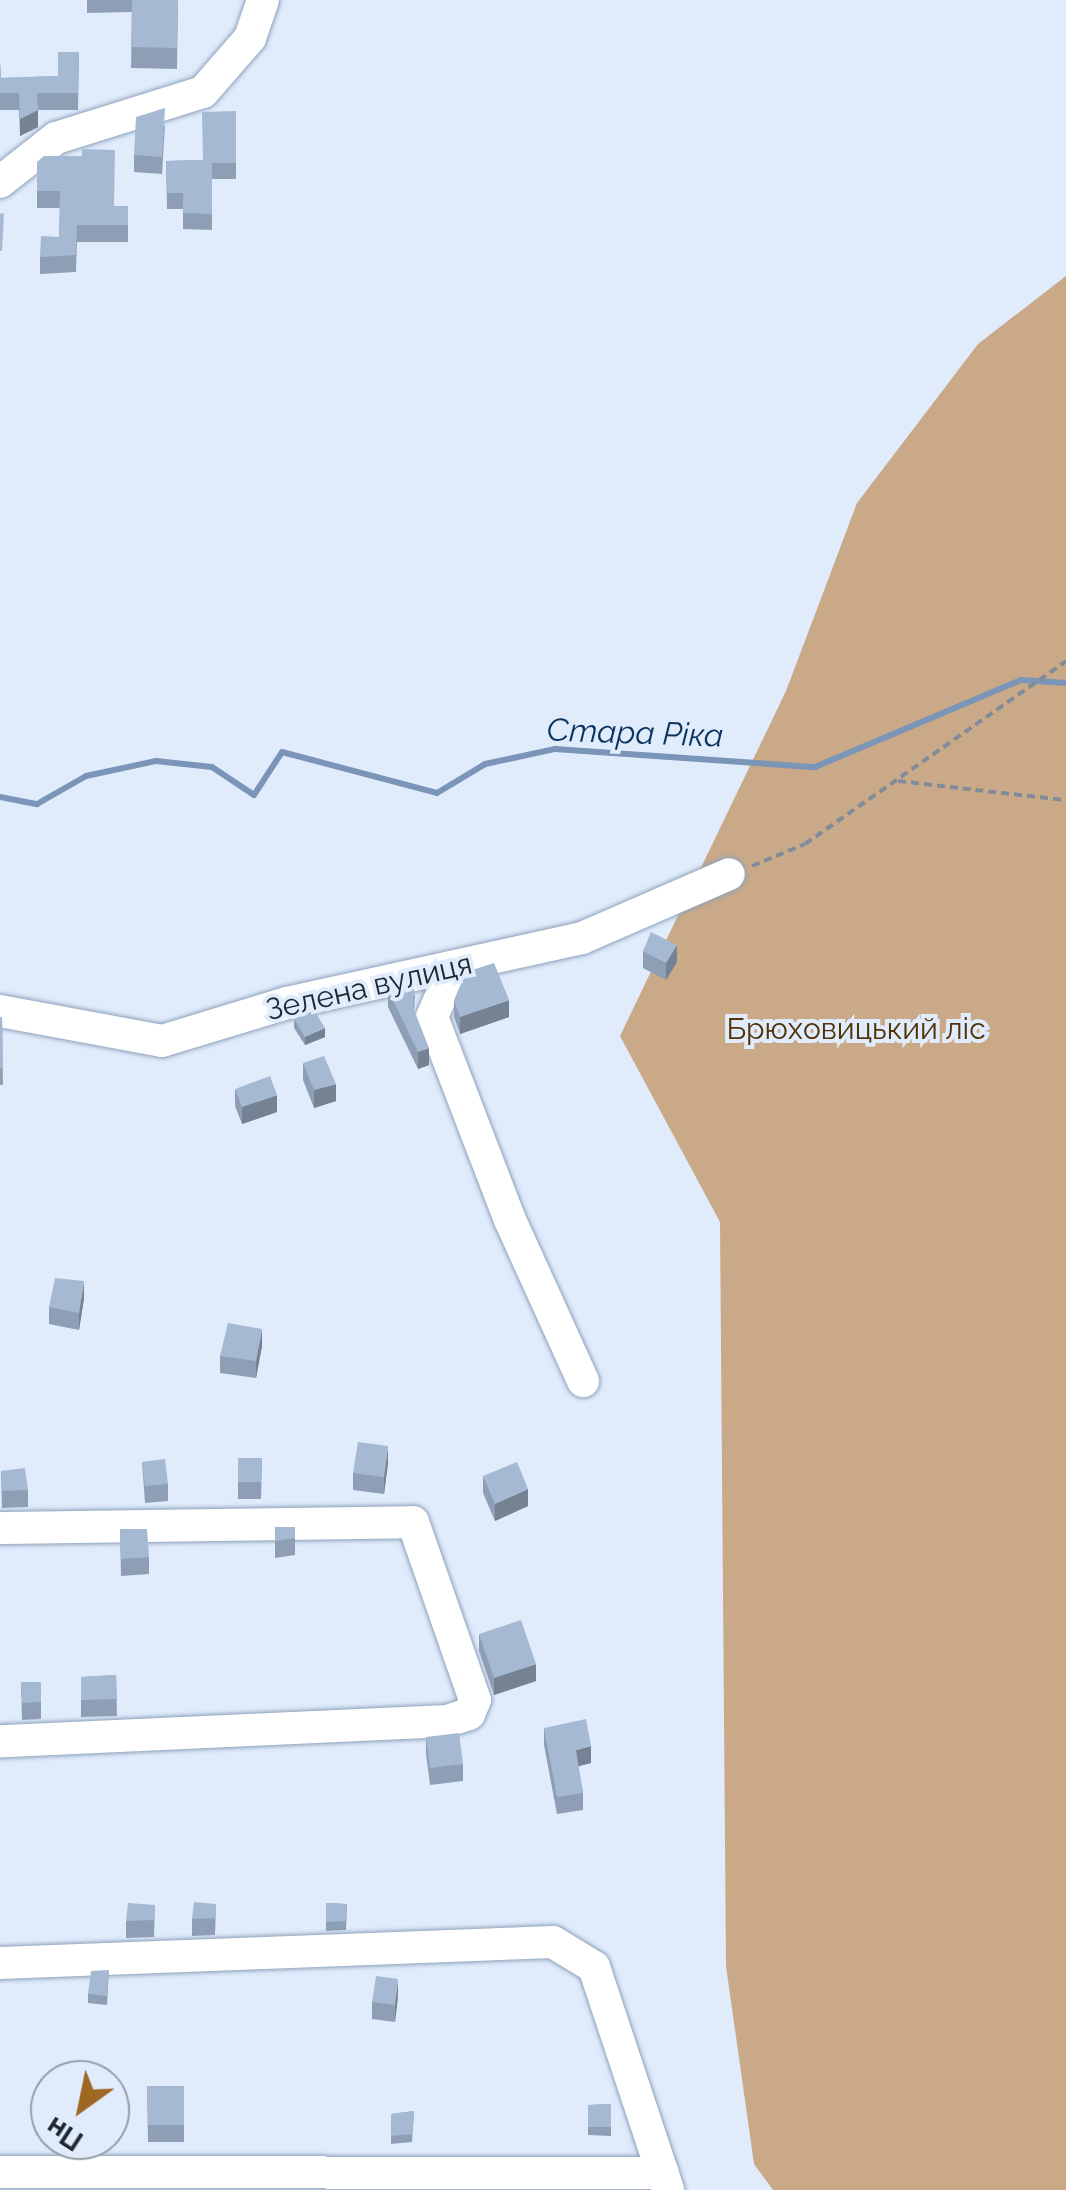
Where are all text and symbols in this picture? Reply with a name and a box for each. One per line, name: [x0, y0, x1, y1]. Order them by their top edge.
water label: Стара Ріка: [546, 711, 724, 755]
street label: Зелена вулиця: [263, 946, 475, 1028]
park label: Брюховицький ліс: [726, 1011, 986, 1047]
north arrow: [30, 2060, 130, 2160]
text: Пн: [40, 2110, 89, 2158]

